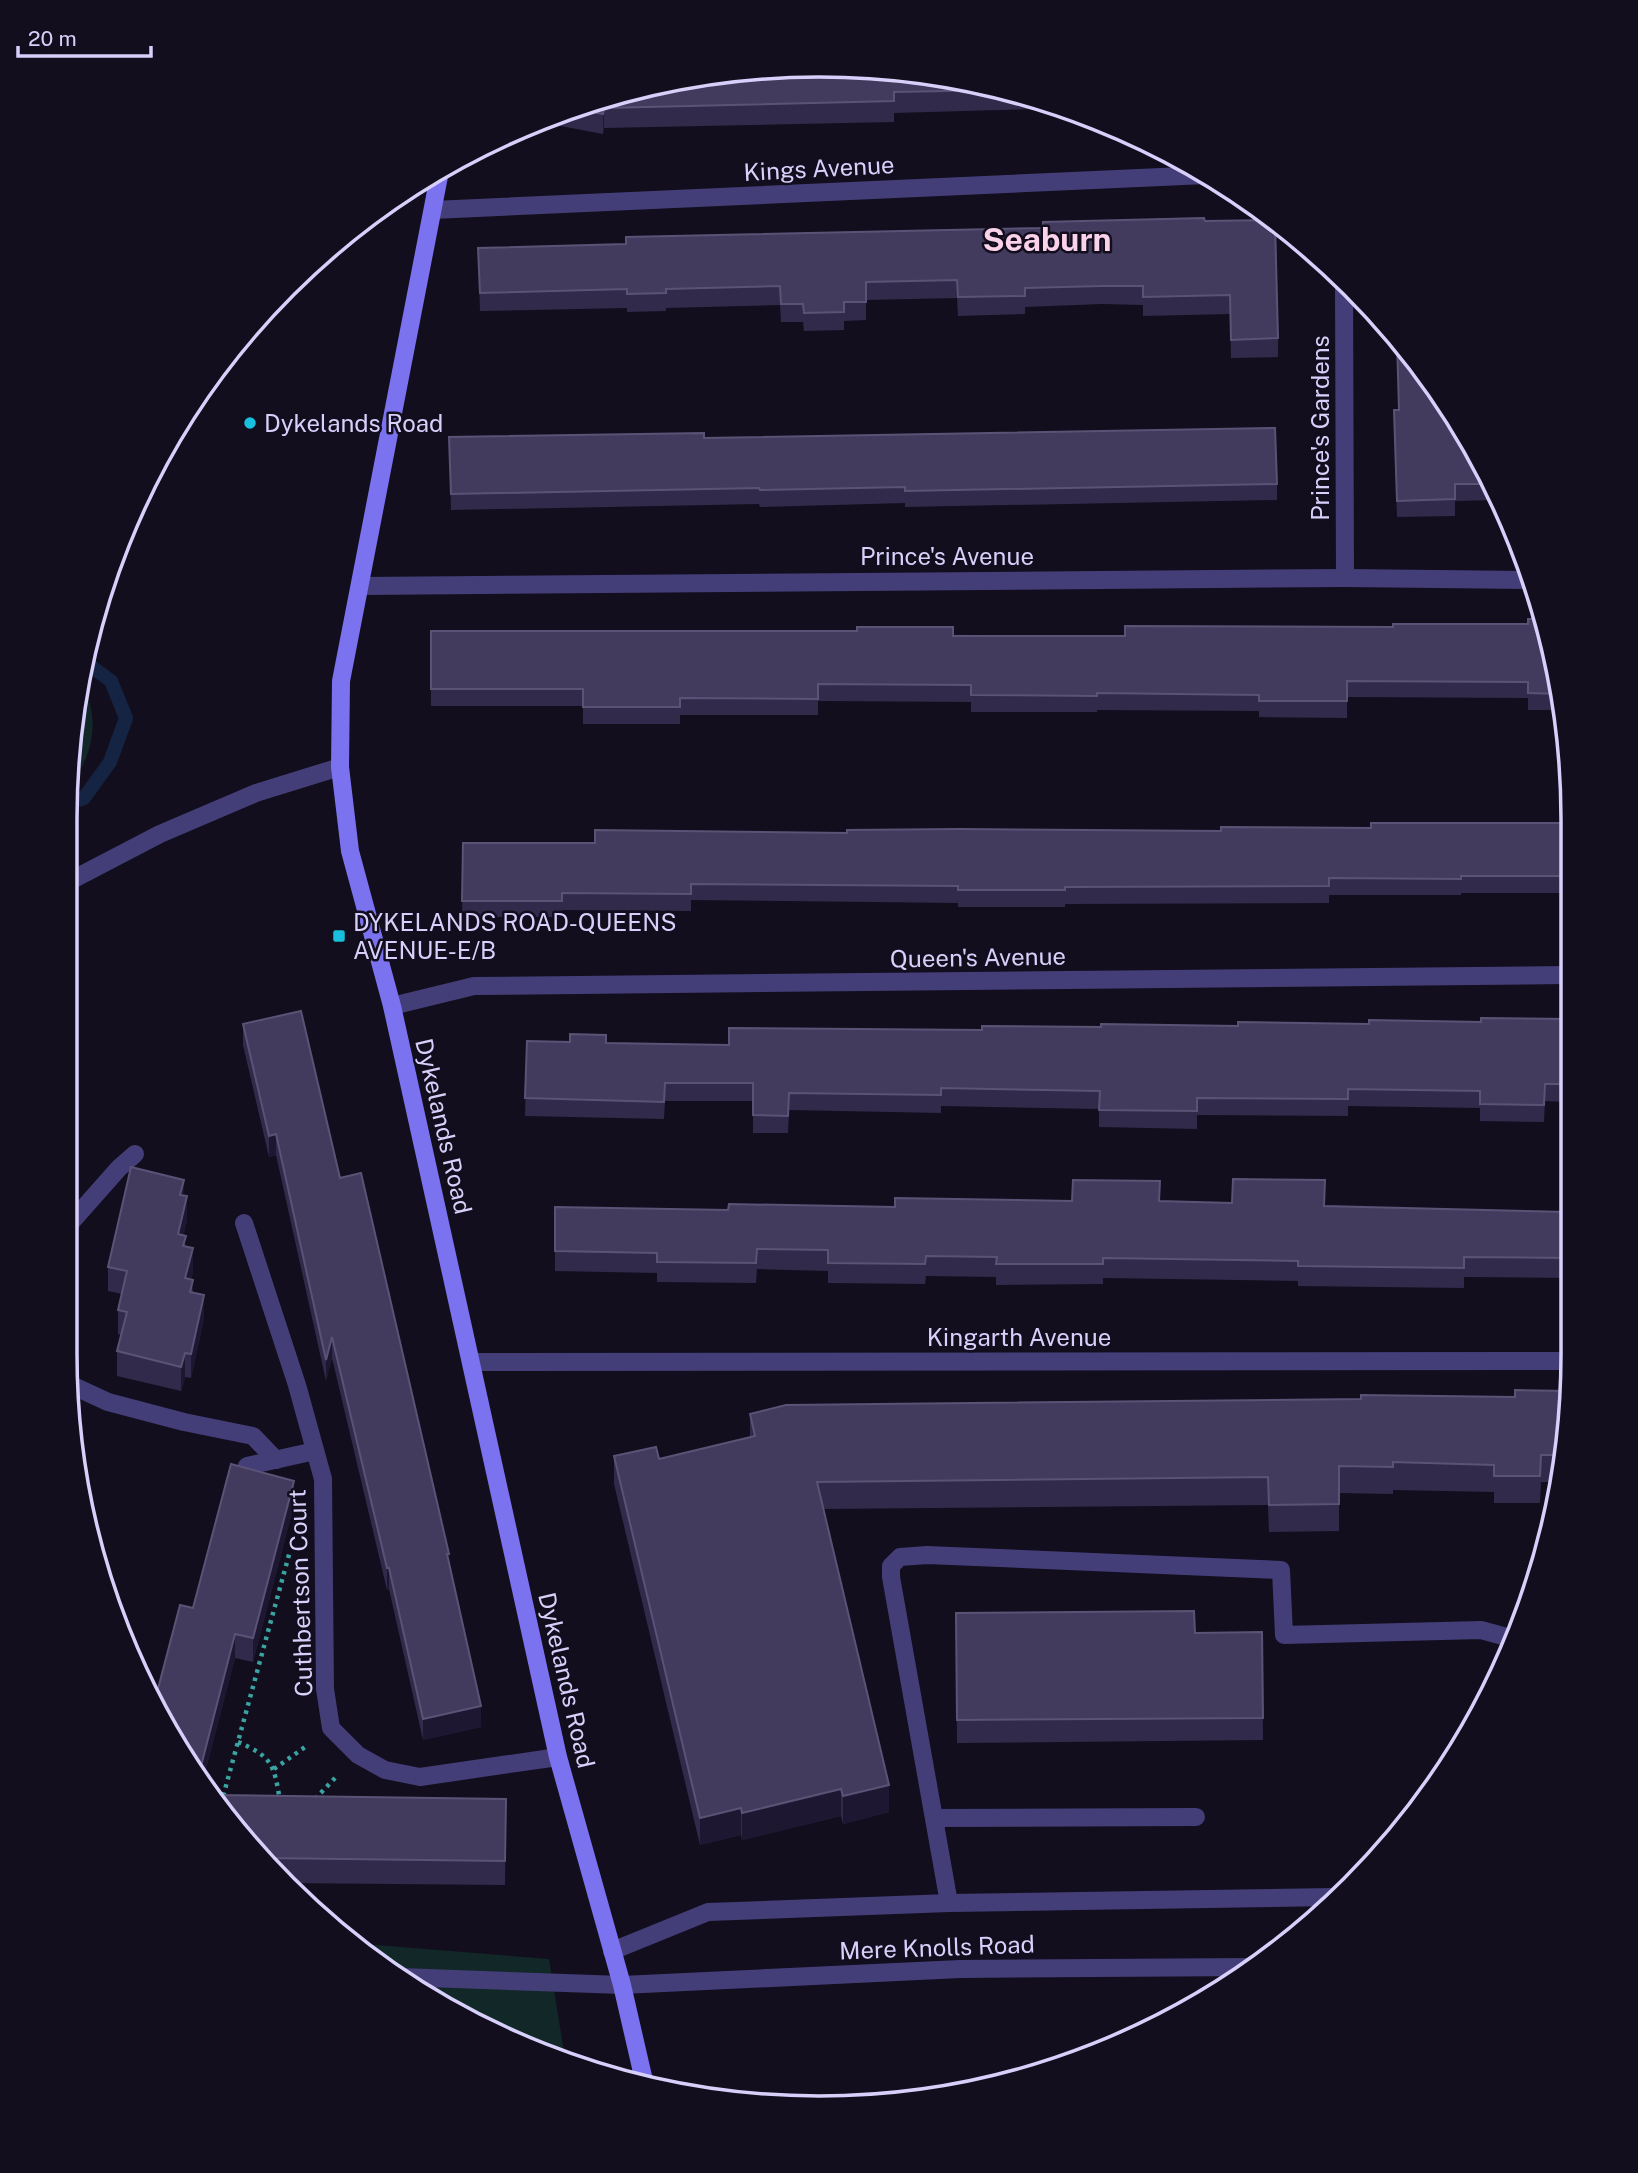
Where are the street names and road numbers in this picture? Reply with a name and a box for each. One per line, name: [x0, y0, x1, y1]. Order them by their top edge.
street label: Kings Avenue: [743, 150, 895, 186]
street label: Prince's Gardens: [1306, 335, 1334, 521]
street label: Prince's Avenue: [860, 542, 1034, 570]
street label: Queen's Avenue: [890, 941, 1066, 973]
street label: Dykelands Road: [410, 1035, 478, 1217]
street label: Kingarth Avenue: [927, 1323, 1111, 1351]
street label: Cuthbertson Court: [282, 1489, 318, 1697]
street label: Dykelands Road: [533, 1589, 601, 1771]
street label: Mere Knolls Road: [839, 1930, 1035, 1964]

